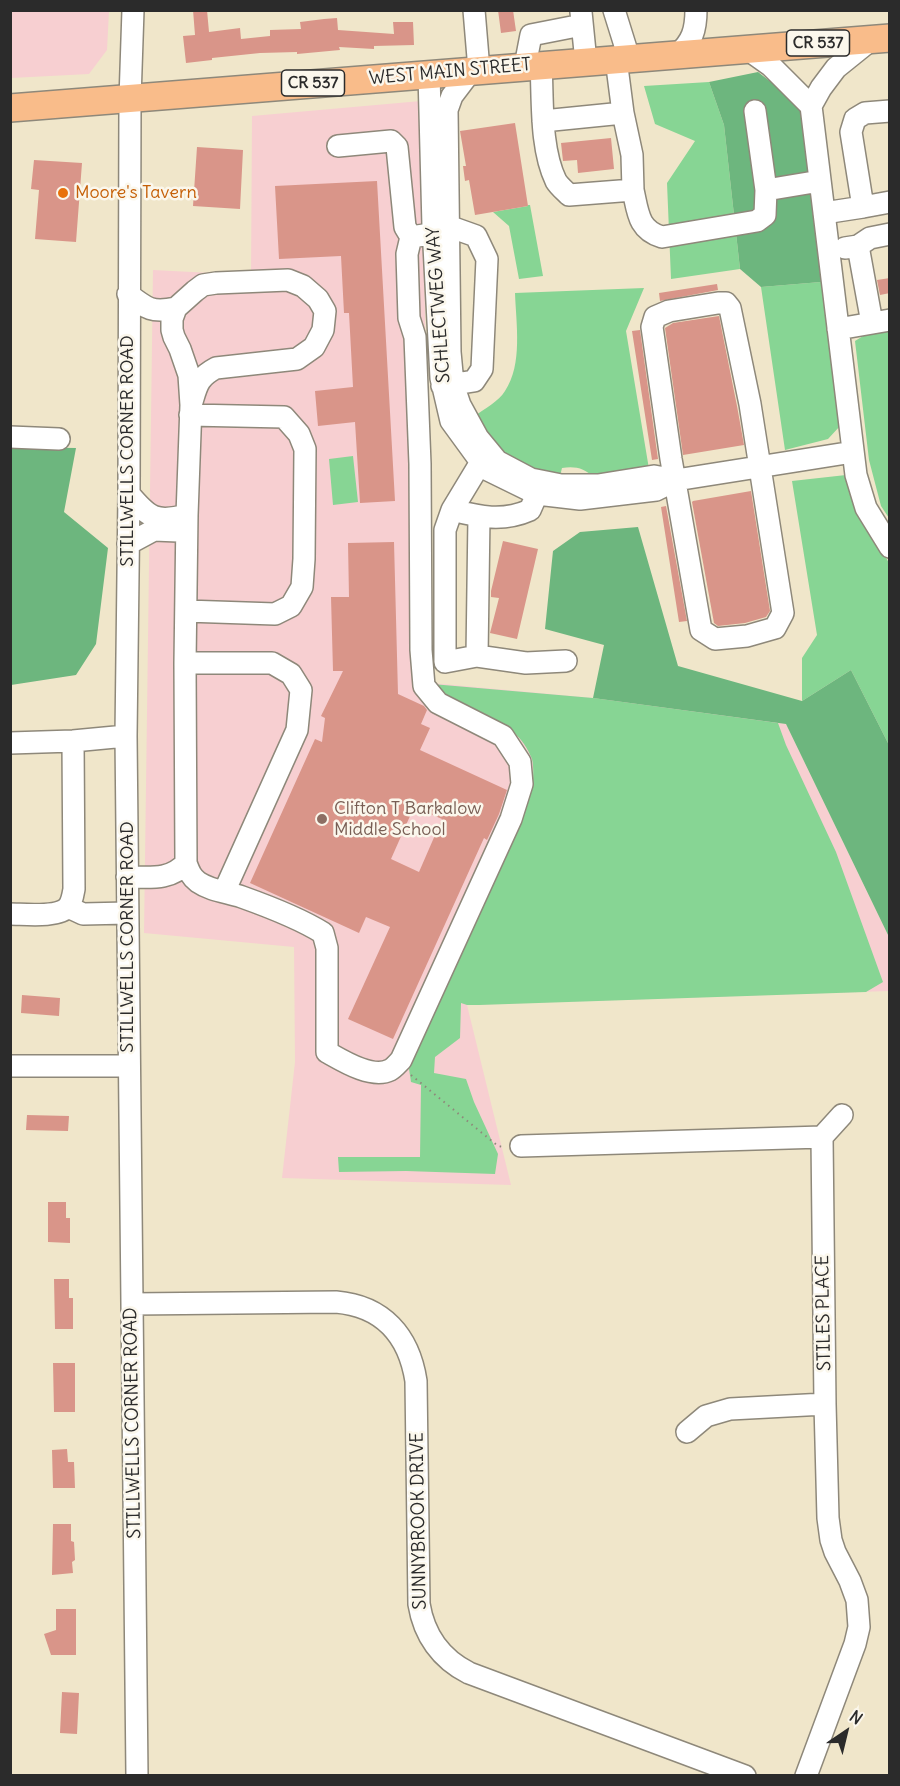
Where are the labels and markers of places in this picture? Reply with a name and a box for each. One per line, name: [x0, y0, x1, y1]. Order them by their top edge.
place label: Moore's Tavern: [75, 182, 197, 204]
marker: Moore's Tavern: [56, 186, 70, 200]
place label: Clifton T Barkalow Middle School: [334, 798, 481, 840]
marker: Clifton T Barkalow Middle School: [315, 812, 329, 826]

